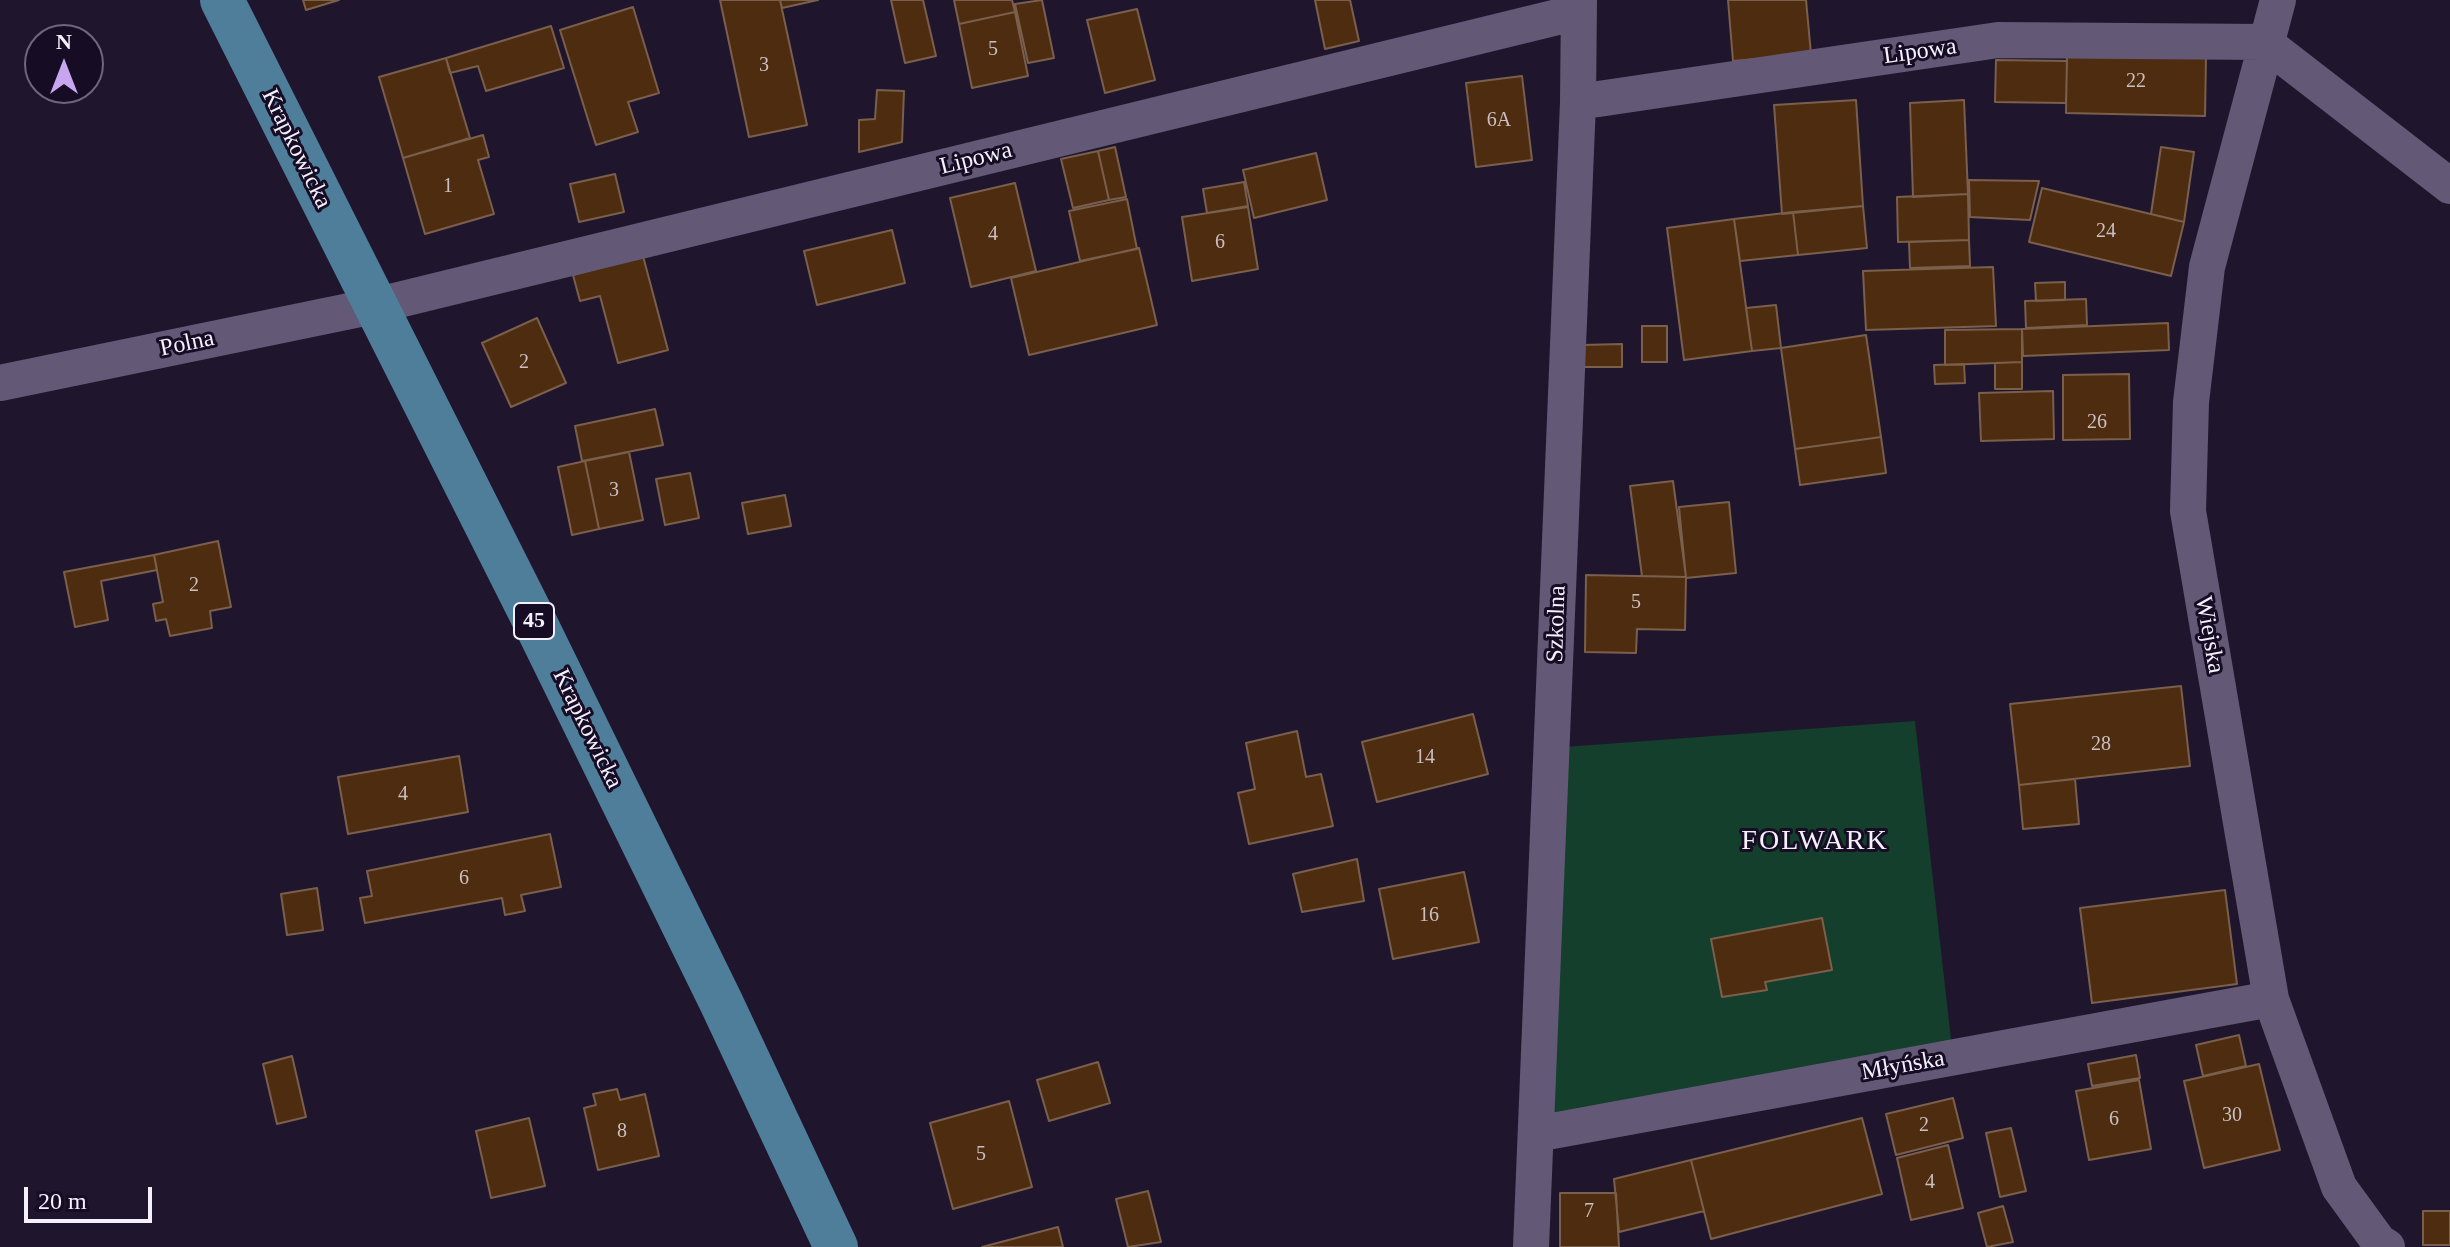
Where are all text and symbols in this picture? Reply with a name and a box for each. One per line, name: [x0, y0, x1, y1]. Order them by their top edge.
north arrow: [24, 24, 104, 104]
text: N: [56, 29, 72, 54]
street label: Lipowa: [1882, 33, 1958, 71]
house number: 5: [988, 38, 998, 62]
house number: 3: [759, 54, 769, 78]
house number: 22: [2126, 70, 2146, 94]
street label: Krapkowicka: [255, 85, 337, 213]
house number: 6A: [1487, 109, 1511, 133]
street label: Lipowa: [937, 136, 1015, 182]
house number: 1: [443, 175, 453, 199]
house number: 24: [2096, 220, 2116, 244]
house number: 4: [988, 223, 998, 247]
house number: 6: [1215, 231, 1225, 255]
street label: Polna: [157, 324, 217, 364]
house number: 2: [519, 351, 529, 375]
house number: 26: [2087, 411, 2107, 435]
house number: 3: [609, 479, 619, 503]
house number: 2: [189, 574, 199, 598]
street label: Szkolna: [1541, 585, 1573, 663]
house number: 5: [1631, 591, 1641, 615]
street label: Wiejska: [2188, 594, 2230, 676]
road number: 45: [514, 603, 554, 639]
street label: Krapkowicka: [546, 665, 628, 793]
house number: 28: [2091, 733, 2111, 757]
house number: 14: [1415, 746, 1435, 770]
house number: 4: [398, 783, 408, 807]
district label: FOLWARK: [1741, 825, 1889, 859]
house number: 6: [459, 867, 469, 891]
house number: 16: [1419, 904, 1439, 928]
street label: Młyńska: [1859, 1045, 1947, 1087]
house number: 30: [2222, 1104, 2242, 1128]
house number: 6: [2109, 1108, 2119, 1132]
house number: 2: [1919, 1114, 1929, 1138]
house number: 8: [617, 1120, 627, 1144]
house number: 5: [976, 1143, 986, 1167]
scale bar: [28, 1171, 156, 1221]
house number: 4: [1925, 1171, 1935, 1195]
text: 20 m: [38, 1188, 87, 1214]
house number: 7: [1584, 1200, 1594, 1224]

